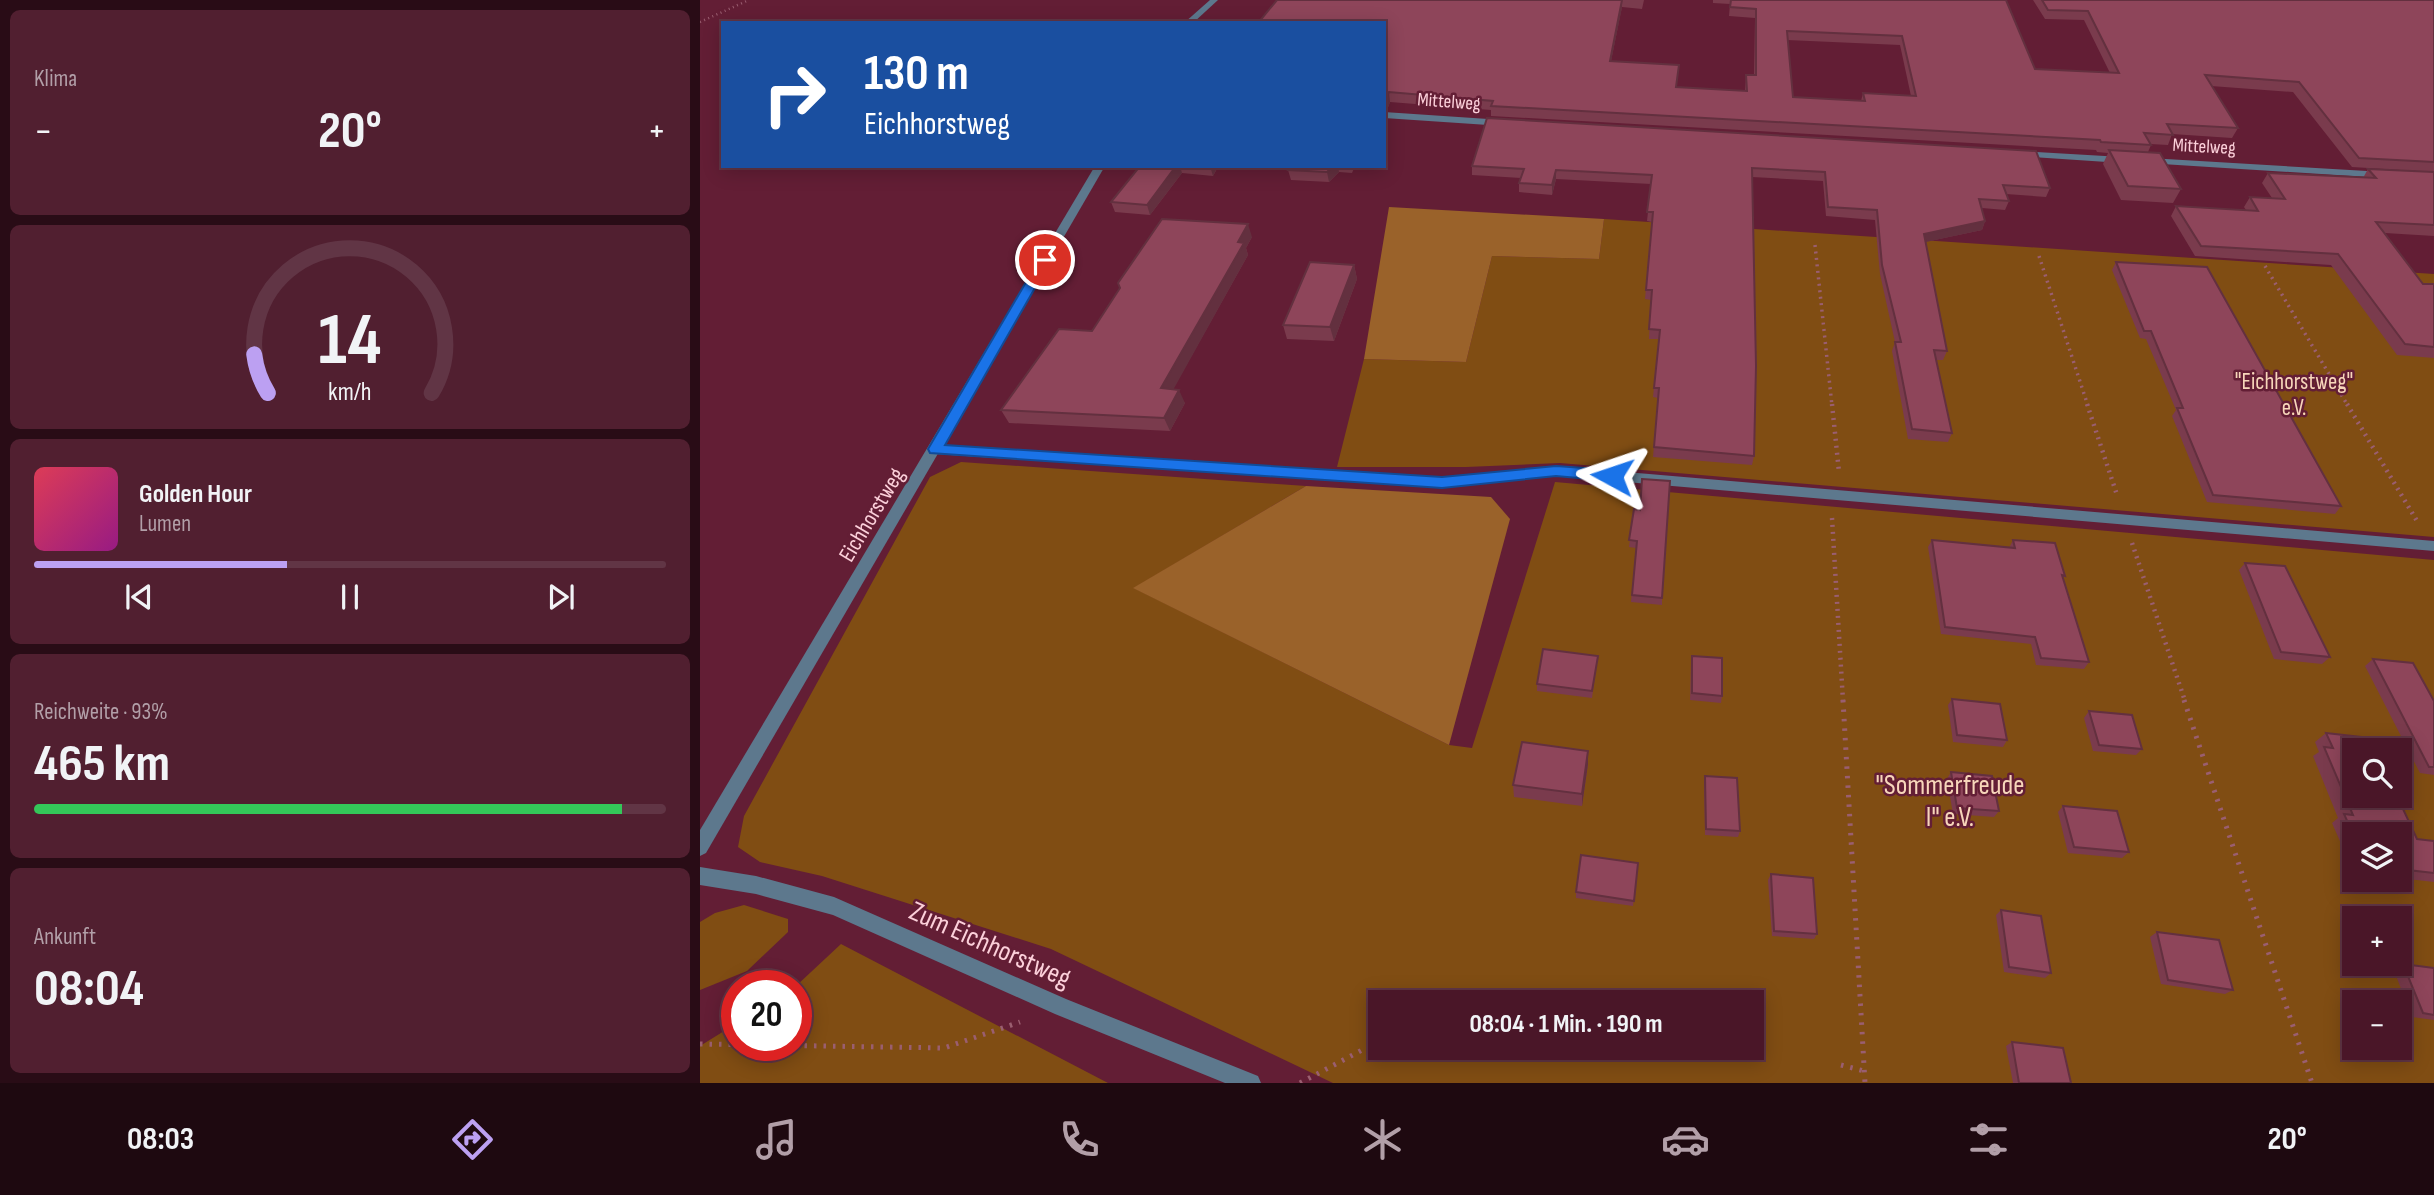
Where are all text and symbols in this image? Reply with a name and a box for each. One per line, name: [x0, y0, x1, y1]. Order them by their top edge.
text: 130 m: [864, 45, 969, 104]
icon: right: [749, 49, 840, 140]
text: Klima: [34, 65, 77, 93]
street label: Mittelweg: [1417, 88, 1482, 116]
text: 20°: [318, 100, 382, 163]
text: Eichhorstweg: [864, 105, 1010, 144]
text: −: [34, 109, 53, 154]
text: +: [647, 109, 666, 154]
street label: Mittelweg: [2172, 134, 2237, 160]
pin: [1015, 230, 1075, 290]
icon: arrive: [1026, 241, 1064, 279]
text: 14: [319, 297, 382, 385]
park label: "Eichhorstweg" e.V.: [2235, 368, 2353, 422]
text: km/h: [328, 377, 372, 408]
position arrow: [1575, 439, 1649, 513]
street label: Eichhorstweg: [833, 463, 911, 567]
text: Golden Hour: [139, 479, 252, 510]
text: Lumen: [139, 510, 191, 538]
icon: previous: [120, 578, 158, 616]
icon: pause: [331, 578, 369, 616]
icon: next: [542, 578, 580, 616]
text: Reichweite · 93%: [34, 698, 168, 726]
text: 465 km: [34, 733, 170, 796]
map controls: [2342, 738, 2412, 1060]
button: search: [2342, 738, 2412, 808]
park label: "Sommerfreude I" e.V.: [1876, 769, 2024, 834]
button: layers: [2342, 822, 2412, 892]
street label: Zum Eichhorstweg: [904, 895, 1076, 995]
button: +: [2342, 906, 2412, 976]
text: Ankunft: [34, 923, 96, 951]
text: 08:04: [34, 958, 144, 1021]
speed limit sign: 20: [721, 970, 812, 1061]
button: −: [2342, 990, 2412, 1060]
text: 08:04 · 1 Min. · 190 m: [1469, 1009, 1663, 1040]
icon: directions: [448, 1115, 497, 1164]
icon: music: [752, 1115, 801, 1164]
icon: phone: [1055, 1115, 1104, 1164]
icon: climate: [1358, 1115, 1407, 1164]
icon: car: [1661, 1115, 1710, 1164]
icon: filters: [1964, 1115, 2013, 1164]
text: 08:03: [127, 1120, 194, 1159]
text: 20°: [2268, 1120, 2307, 1159]

